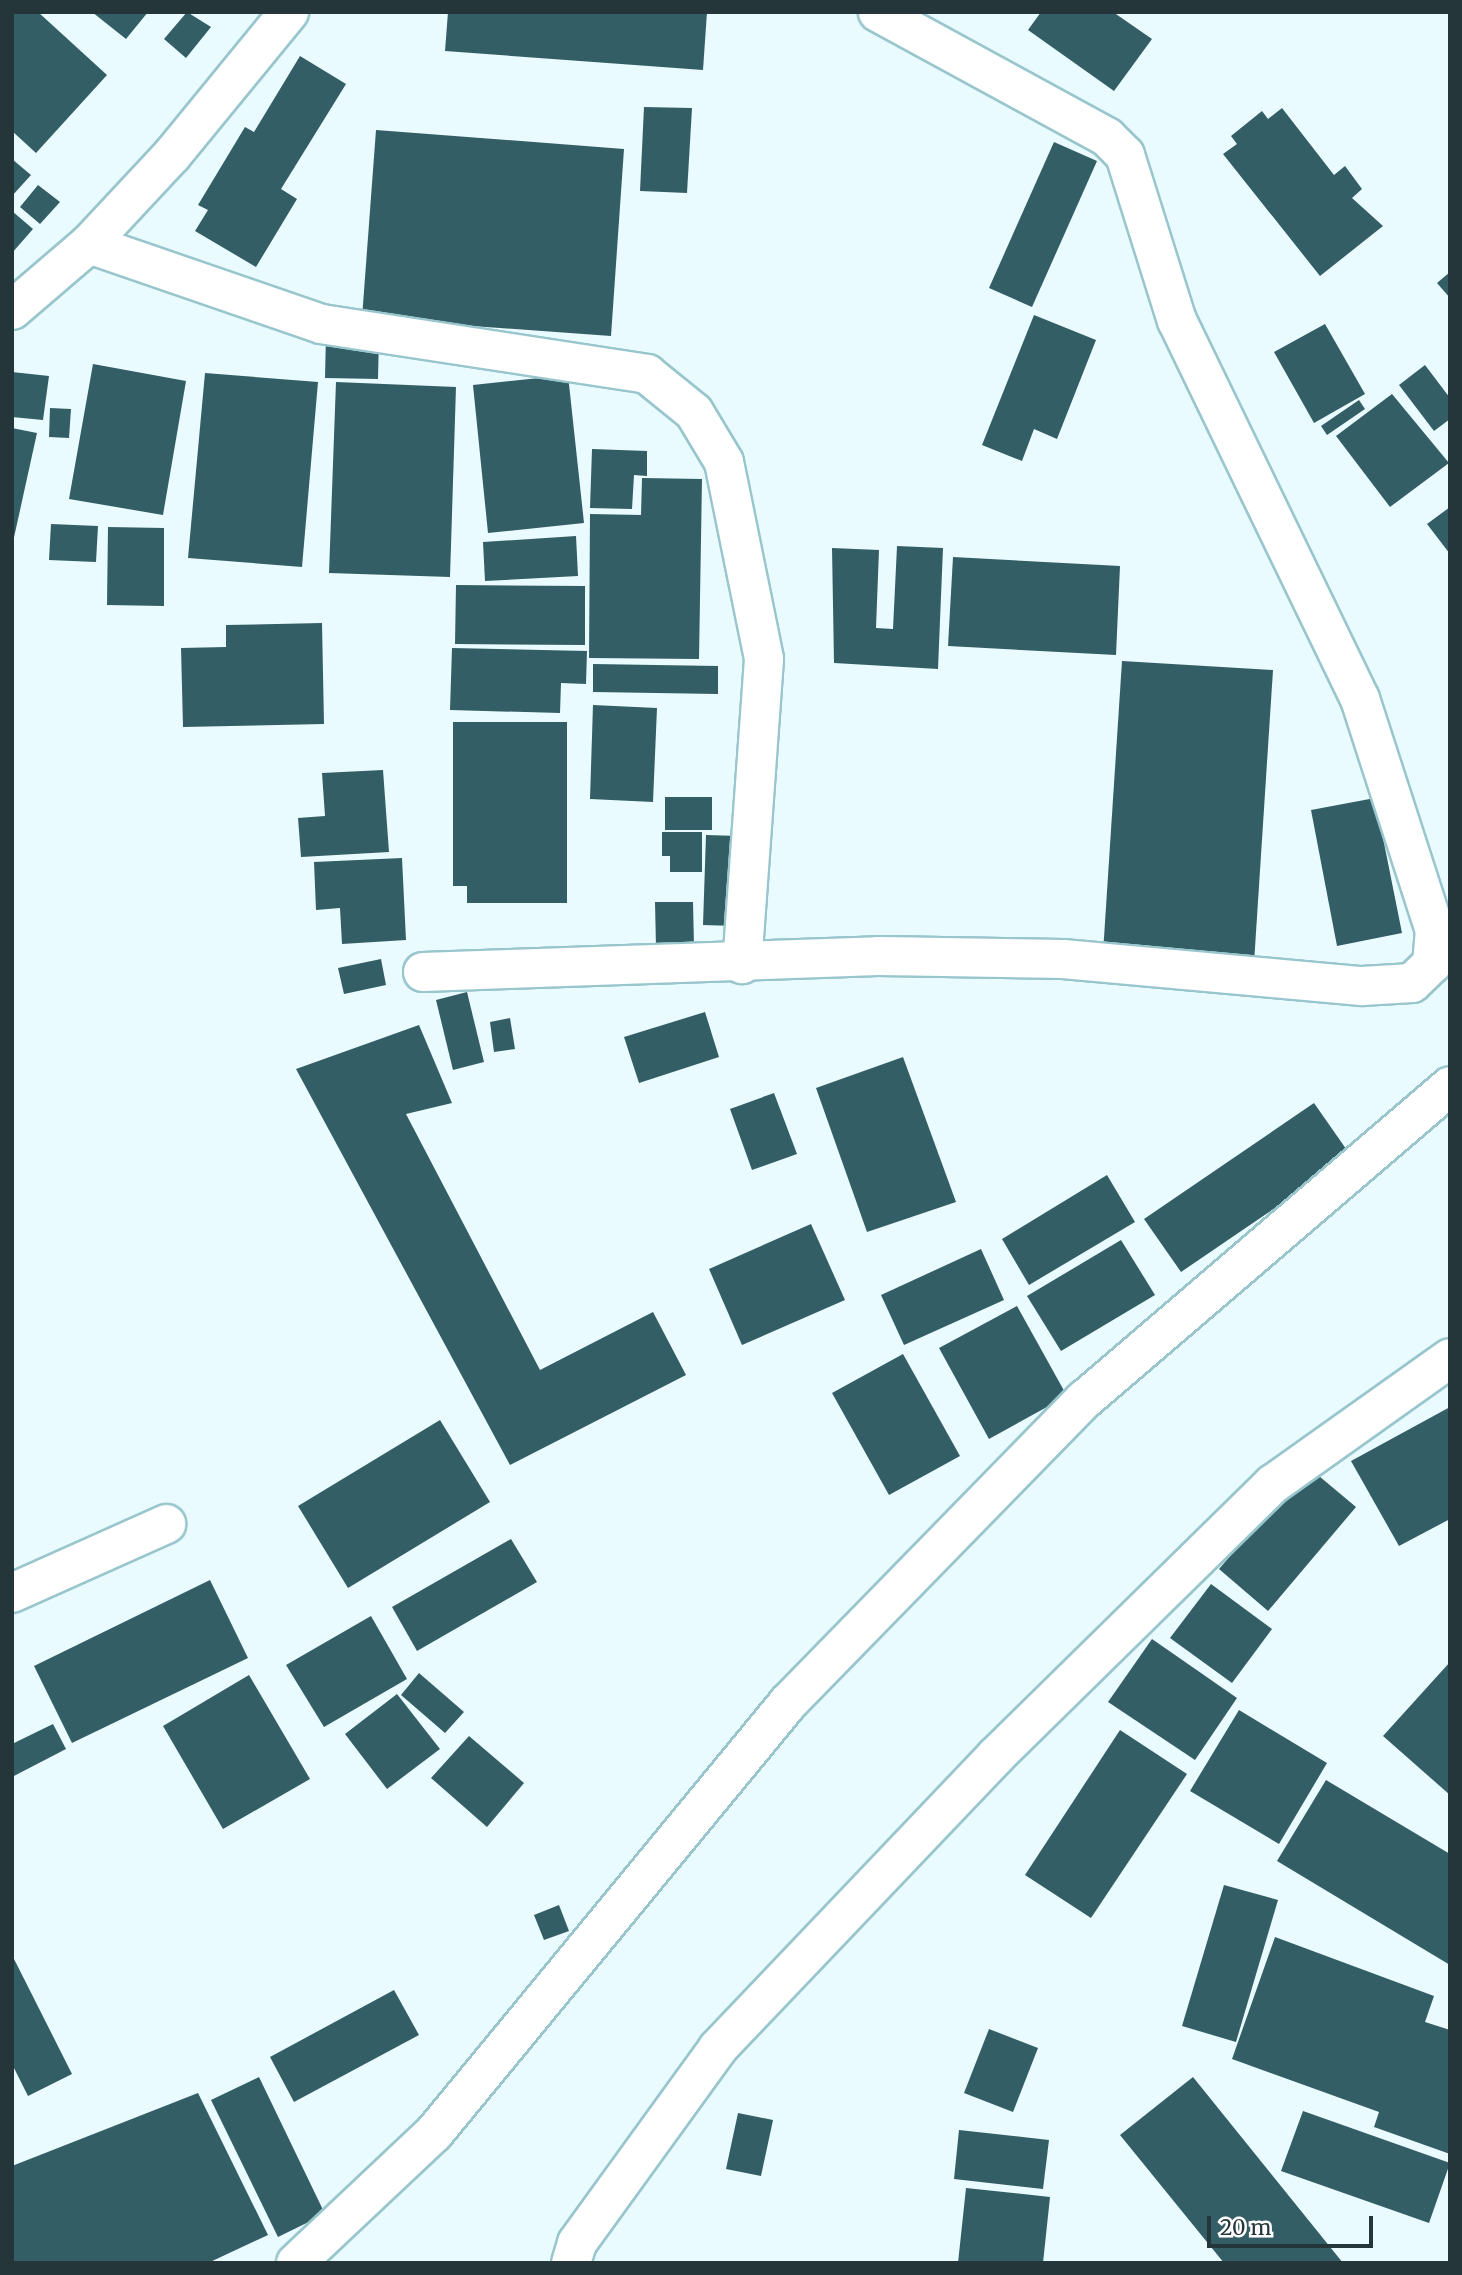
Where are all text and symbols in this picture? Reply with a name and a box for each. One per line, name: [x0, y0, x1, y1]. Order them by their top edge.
scale bar: [1210, 2202, 1376, 2246]
text: 20 m: [1220, 2214, 1271, 2241]

